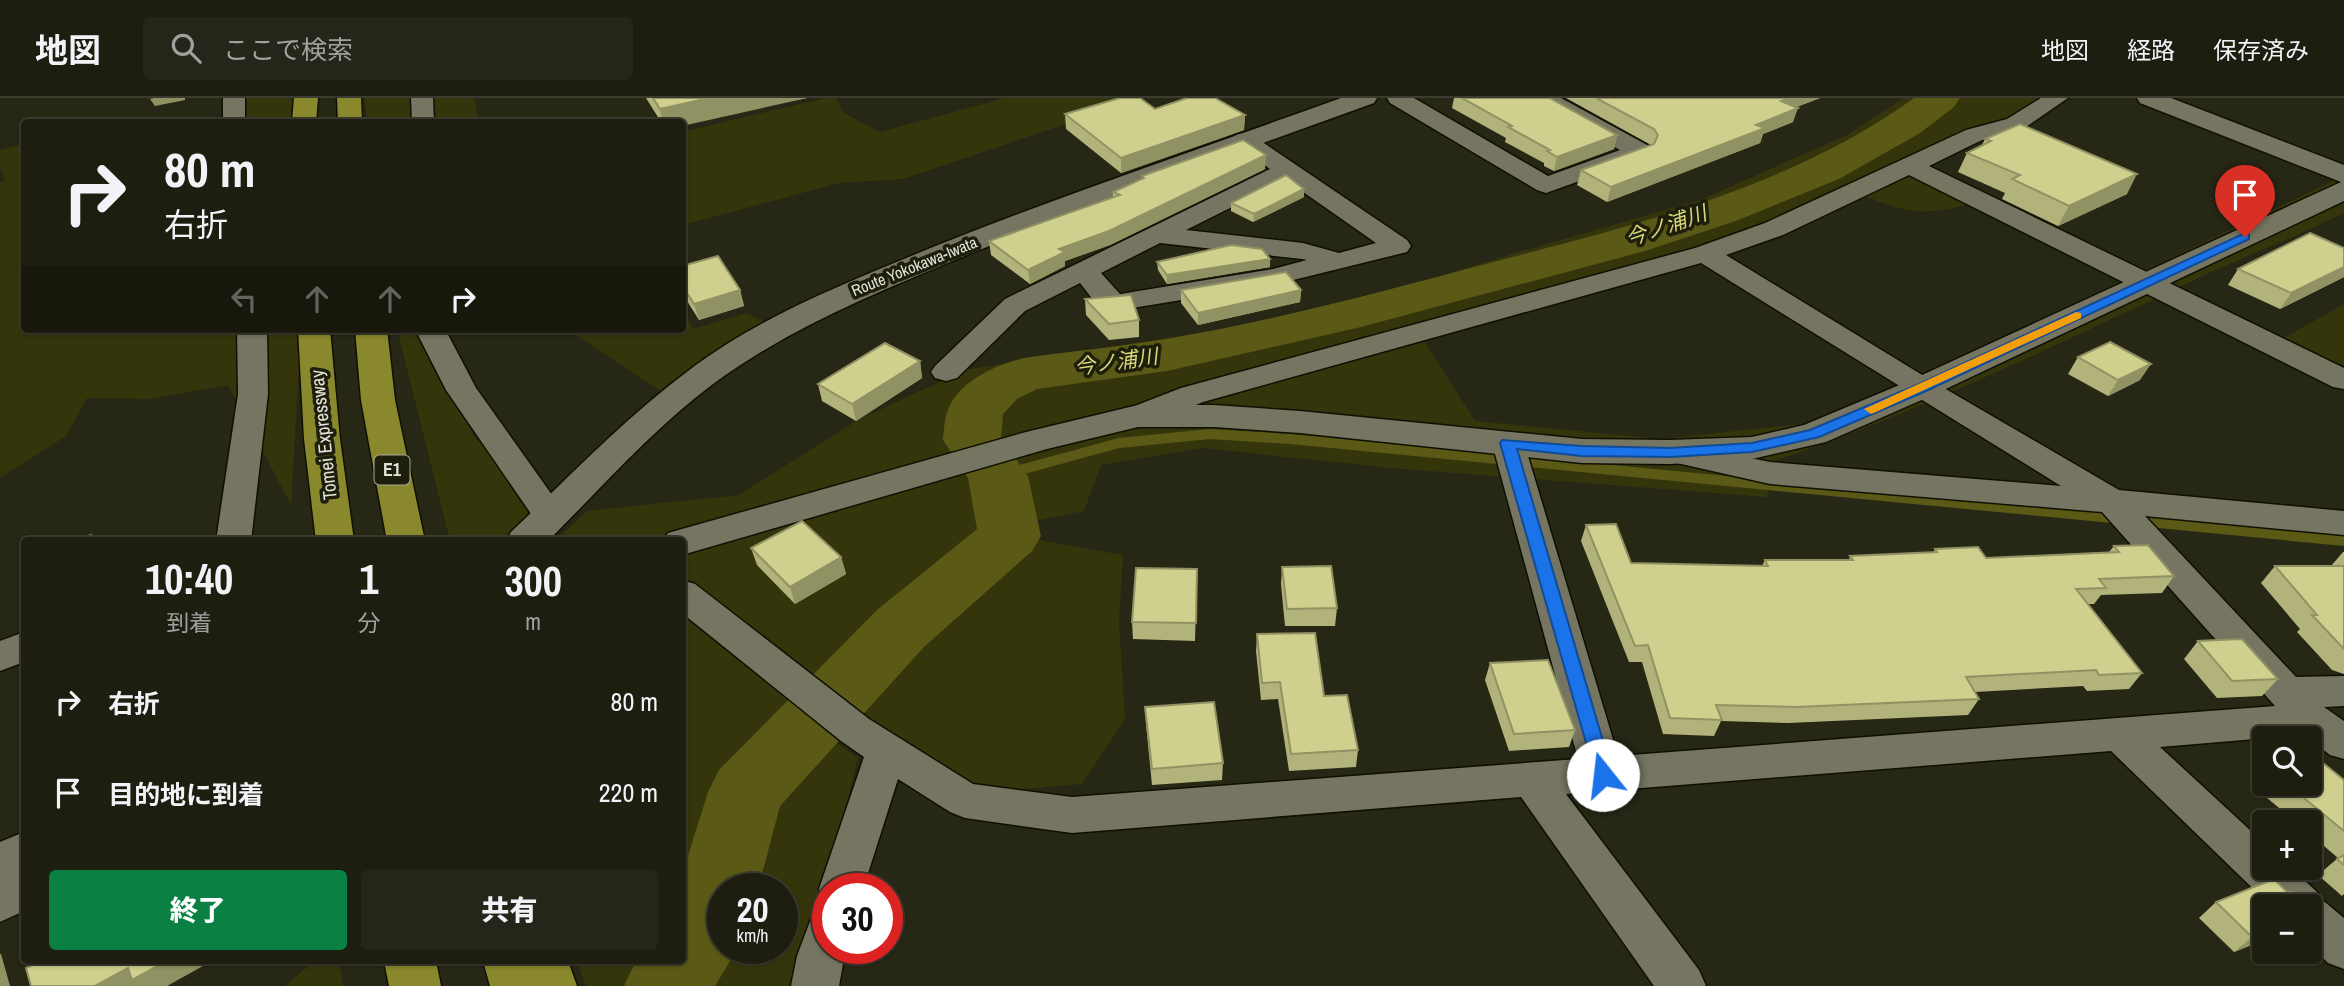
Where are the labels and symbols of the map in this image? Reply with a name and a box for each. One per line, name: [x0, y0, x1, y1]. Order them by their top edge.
pin: [2215, 165, 2275, 237]
water label: 今ノ浦川: [1621, 197, 1712, 253]
street label: Route Yokokawa-Iwata: [848, 231, 981, 301]
water label: 今ノ浦川: [1072, 341, 1162, 382]
street label: Tomei Expressway: [303, 368, 343, 501]
road number: E1: [374, 456, 410, 484]
position arrow: [1566, 738, 1640, 812]
speed limit sign: 30: [812, 873, 903, 964]

